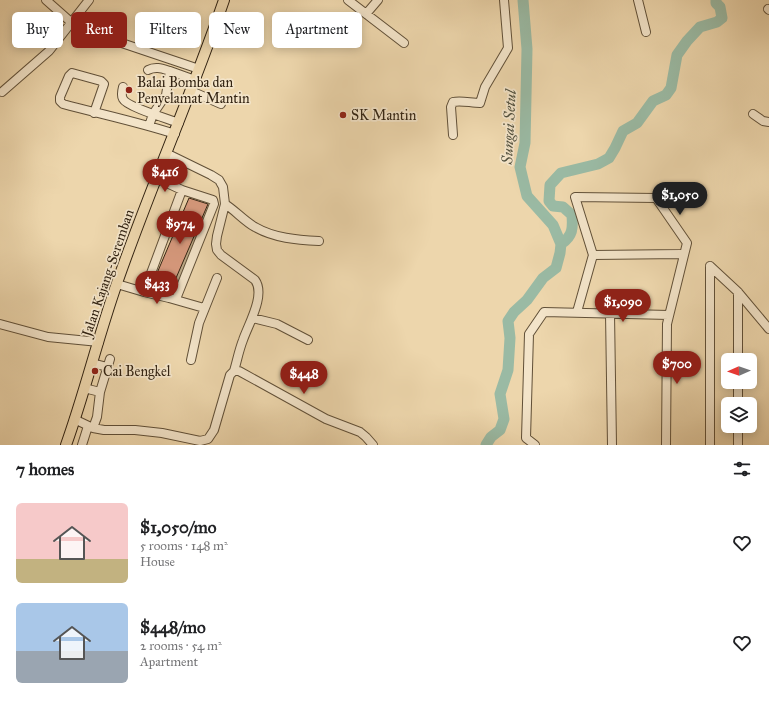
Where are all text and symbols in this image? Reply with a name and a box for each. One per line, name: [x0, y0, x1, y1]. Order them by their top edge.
chip: Buy: [12, 12, 63, 48]
chip: Rent: [71, 12, 127, 48]
chip: Filters: [135, 12, 201, 48]
chip: New: [209, 12, 264, 48]
chip: Apartment: [272, 12, 362, 48]
place label: Balai Bomba dan Penyelamat Mantin: [137, 74, 250, 107]
marker: Balai Bomba dan Penyelamat Mantin: [124, 85, 134, 95]
water label: Sungai Setul: [498, 87, 520, 166]
place label: SK Mantin: [351, 107, 417, 124]
marker: SK Mantin: [338, 110, 348, 120]
pin: $416: [141, 159, 189, 193]
text: $416: [152, 164, 178, 180]
pin: $1,050: [647, 182, 713, 216]
text: $1,050: [661, 187, 699, 203]
street label: Jalan Kajang-Seremban: [78, 207, 139, 341]
pin: $974: [156, 211, 204, 245]
text: $974: [166, 216, 194, 232]
pin: $433: [133, 271, 181, 305]
text: $433: [144, 276, 170, 292]
pin: $1,090: [590, 289, 656, 323]
text: $1,090: [604, 294, 642, 310]
pin: $700: [653, 351, 701, 385]
north arrow: [721, 353, 757, 389]
map controls: [721, 353, 757, 433]
text: $700: [662, 356, 692, 372]
pin: $448: [280, 361, 328, 395]
place label: Cai Bengkel: [103, 363, 171, 380]
marker: Cai Bengkel: [90, 366, 100, 376]
text: $448: [289, 366, 319, 382]
button: layers: [721, 397, 757, 433]
icon: filters: [731, 458, 753, 480]
text: 7 homes: [16, 459, 74, 480]
text: $1,050/mo: [140, 517, 217, 538]
icon: home: [48, 519, 96, 567]
icon: heart: [731, 532, 753, 554]
text: 5 rooms · 148 m²: [140, 538, 228, 554]
text: House: [140, 554, 175, 570]
text: $448/mo: [140, 617, 206, 638]
icon: home: [48, 619, 96, 667]
icon: heart: [731, 632, 753, 654]
text: 2 rooms · 54 m²: [140, 638, 222, 654]
text: Apartment: [140, 654, 198, 670]

